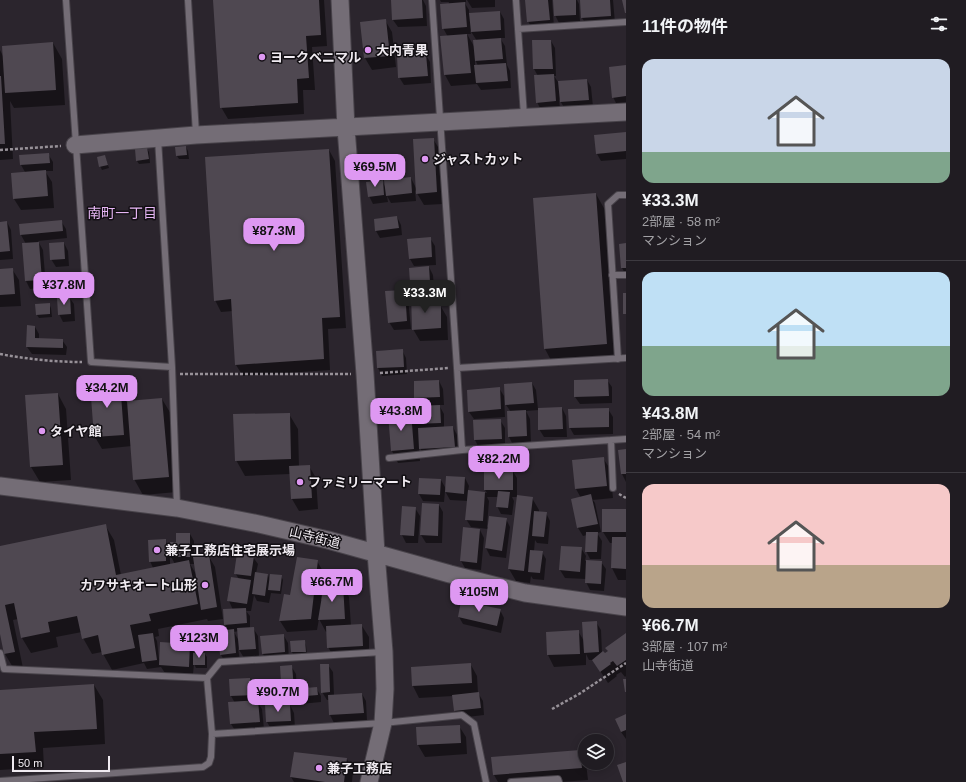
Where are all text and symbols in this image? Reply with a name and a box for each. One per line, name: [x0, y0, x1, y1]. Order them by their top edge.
icon: filters: [928, 13, 950, 35]
text: 11件の物件: [642, 17, 728, 36]
place label: 大内青果: [376, 43, 428, 58]
marker: 大内青果: [363, 45, 373, 55]
place label: ヨークベニマル: [270, 50, 361, 65]
marker: ヨークベニマル: [257, 52, 267, 62]
icon: home: [760, 85, 832, 157]
place label: ジャストカット: [433, 152, 523, 167]
pin: ¥69.5M: [342, 154, 408, 188]
marker: ジャストカット: [420, 154, 430, 164]
text: ¥69.5M: [353, 159, 397, 174]
text: ¥33.3M: [642, 191, 699, 210]
district label: 南町一丁目: [87, 205, 157, 221]
text: 2部屋 · 58 m²: [642, 214, 720, 229]
pin: ¥87.3M: [241, 218, 307, 252]
text: ¥87.3M: [252, 223, 296, 238]
text: マンション: [642, 233, 707, 248]
pin: ¥37.8M: [31, 272, 97, 306]
text: ¥37.8M: [42, 277, 86, 292]
pin: ¥33.3M: [392, 280, 458, 314]
text: ¥33.3M: [403, 285, 447, 300]
icon: home: [760, 298, 832, 370]
pin: ¥34.2M: [74, 375, 140, 409]
text: ¥34.2M: [85, 380, 129, 395]
pin: ¥43.8M: [368, 398, 434, 432]
text: ¥43.8M: [379, 403, 423, 418]
text: ¥43.8M: [642, 404, 699, 423]
place label: タイヤ館: [50, 424, 102, 439]
marker: タイヤ館: [37, 426, 47, 436]
text: 2部屋 · 54 m²: [642, 427, 720, 442]
pin: ¥82.2M: [466, 446, 532, 480]
text: マンション: [642, 446, 707, 461]
text: ¥82.2M: [477, 451, 521, 466]
place label: ファミリーマート: [308, 475, 412, 490]
marker: ファミリーマート: [295, 477, 305, 487]
icon: home: [760, 510, 832, 582]
street label: 山寺街道: [288, 524, 342, 551]
place label: 兼子工務店住宅展示場: [165, 543, 295, 558]
marker: 兼子工務店住宅展示場: [152, 545, 162, 555]
pin: ¥66.7M: [299, 569, 365, 603]
text: ¥66.7M: [310, 574, 354, 589]
place label: カワサキオート山形: [80, 578, 197, 593]
pin: ¥105M: [451, 579, 507, 613]
marker: カワサキオート山形: [200, 580, 210, 590]
text: ¥105M: [459, 584, 499, 599]
text: ¥66.7M: [642, 616, 699, 635]
pin: ¥123M: [171, 625, 227, 659]
text: ¥123M: [179, 630, 219, 645]
text: 3部屋 · 107 m²: [642, 639, 727, 654]
text: 山寺街道: [642, 658, 694, 673]
pin: ¥90.7M: [245, 679, 311, 713]
text: ¥90.7M: [256, 684, 300, 699]
map controls: [578, 734, 614, 770]
button: layers: [578, 734, 614, 770]
scale bar: [12, 754, 110, 773]
text: 50 m: [18, 757, 42, 769]
place label: 兼子工務店: [327, 761, 392, 776]
marker: 兼子工務店: [314, 763, 324, 773]

